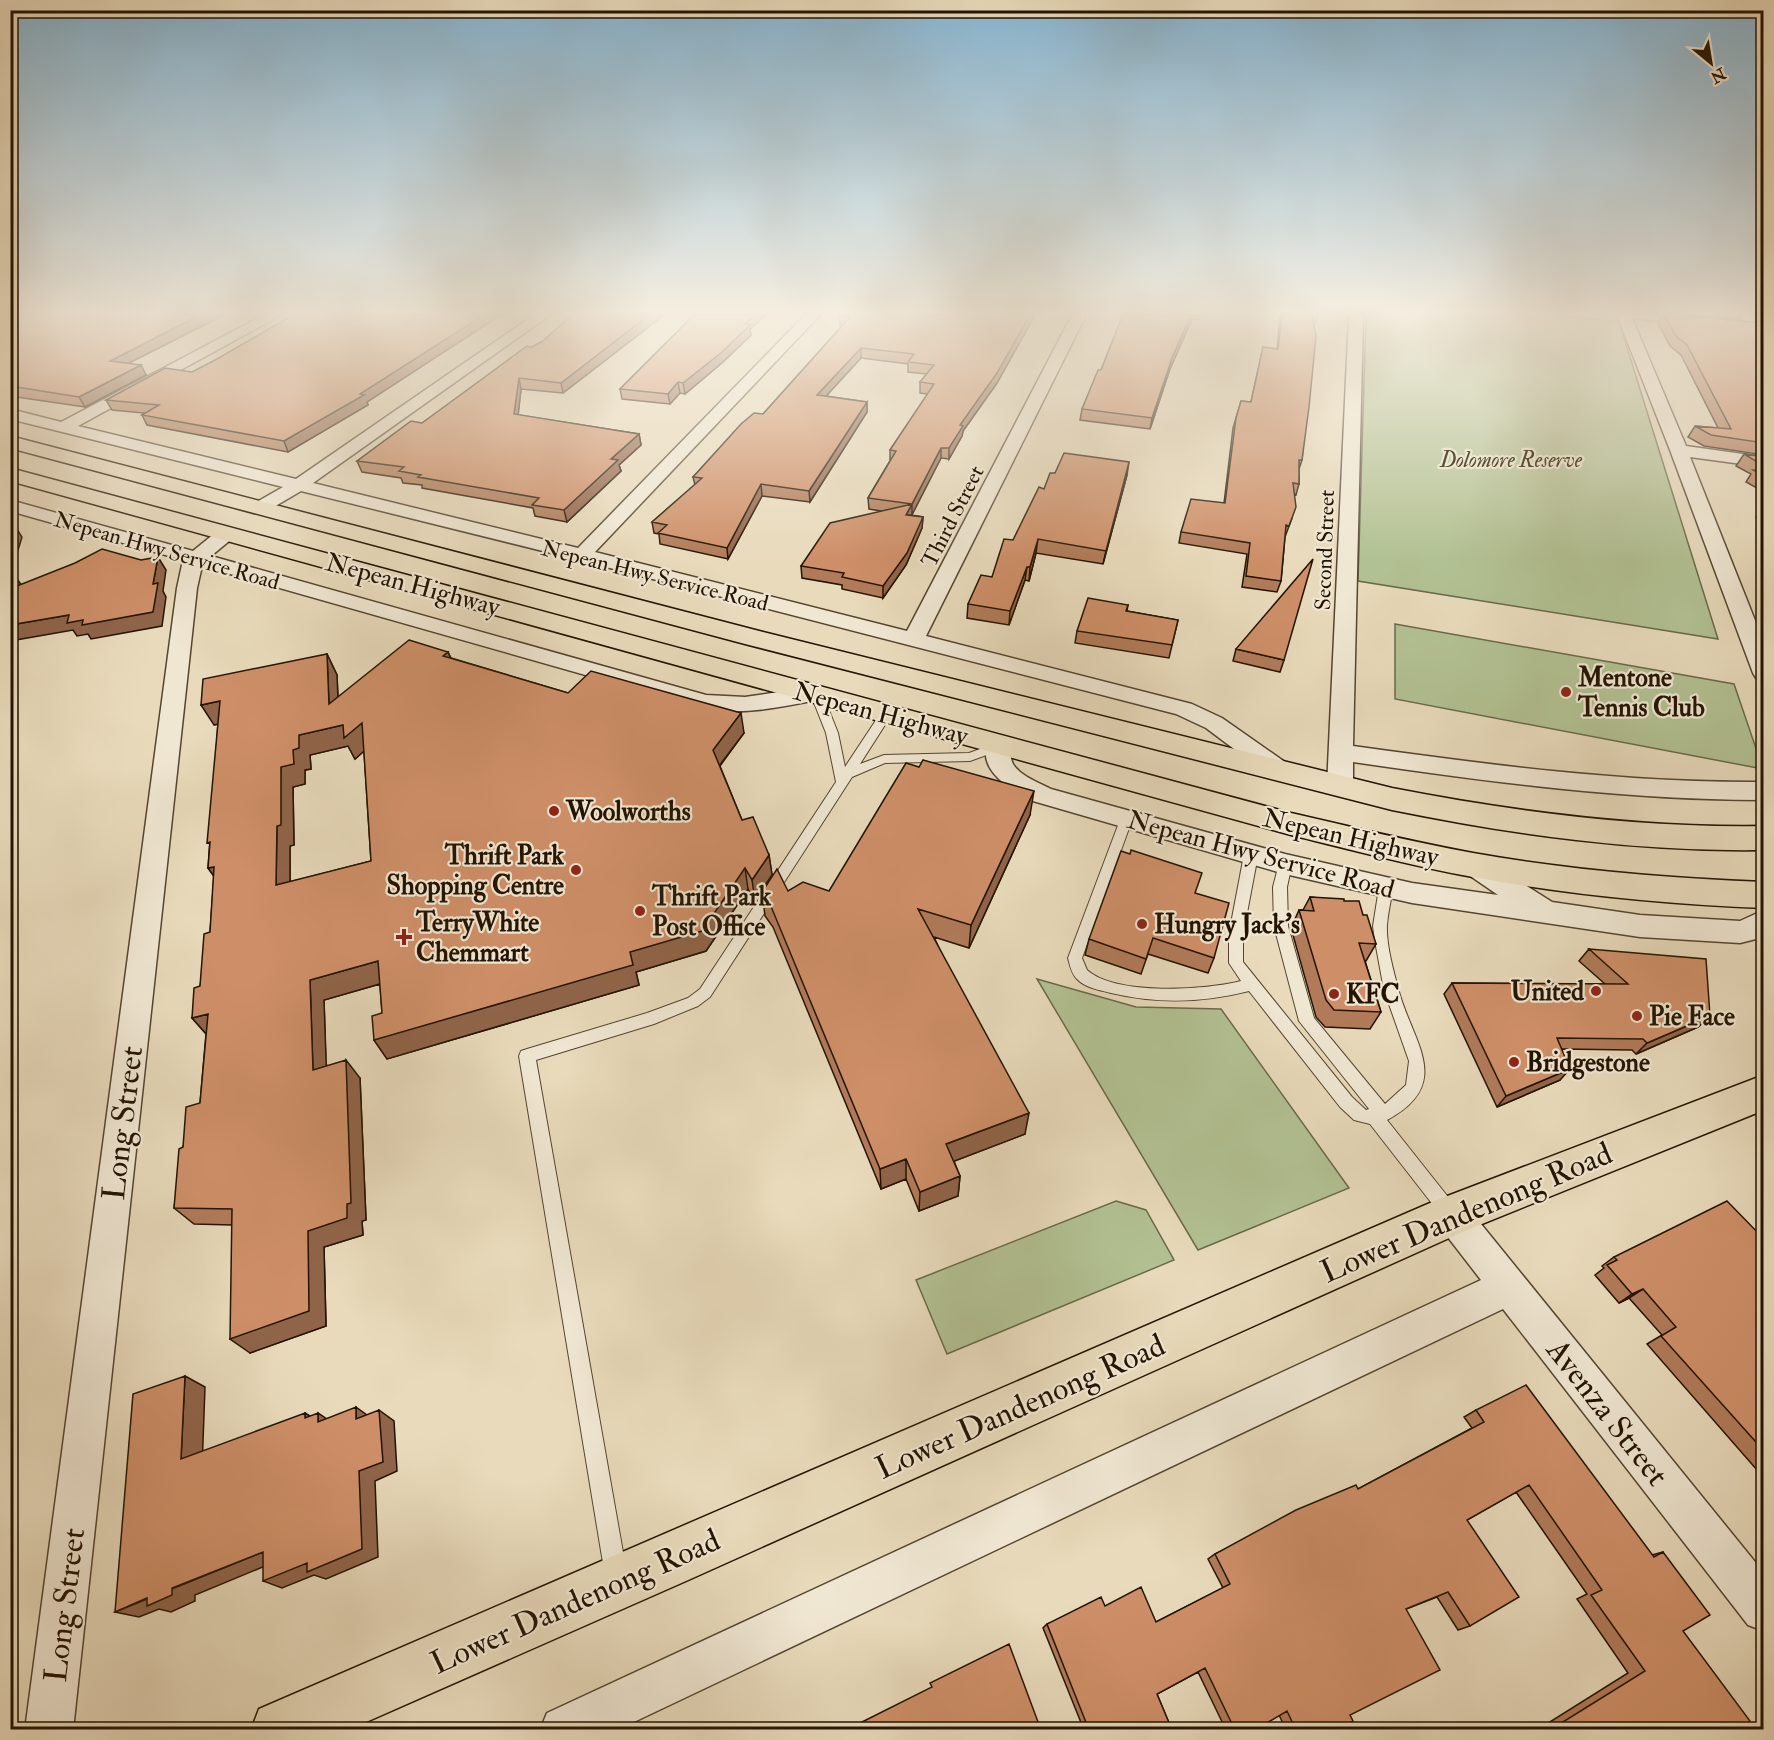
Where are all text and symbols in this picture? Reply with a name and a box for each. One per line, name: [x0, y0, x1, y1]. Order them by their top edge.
north arrow: [1681, 33, 1741, 93]
text: N: [1706, 62, 1730, 88]
park label: Dolomore Reserve: [1439, 446, 1583, 474]
street label: Third Street: [915, 461, 990, 572]
street label: Second Street: [1309, 489, 1341, 611]
street label: Nepean Hwy Service Road: [51, 505, 283, 598]
street label: Nepean Hwy Service Road: [538, 534, 771, 619]
street label: Nepean Highway: [322, 546, 504, 625]
place label: Mentone Tennis Club: [1577, 662, 1705, 724]
street label: Nepean Highway: [790, 675, 972, 754]
marker: Mentone Tennis Club: [1559, 685, 1573, 699]
place label: Woolworths: [565, 796, 691, 828]
street label: Nepean Highway: [1260, 802, 1442, 875]
marker: Woolworths: [547, 804, 561, 818]
street label: Nepean Hwy Service Road: [1123, 804, 1398, 907]
place label: Thrift Park Shopping Centre: [387, 840, 565, 903]
marker: Thrift Park Shopping Centre: [569, 863, 583, 877]
place label: Thrift Park Post Office: [651, 881, 772, 943]
marker: Thrift Park Post Office: [633, 904, 647, 918]
place label: TerryWhite Chemmart: [415, 907, 539, 969]
place label: Hungry Jack's: [1154, 909, 1300, 942]
marker: Hungry Jack's: [1135, 917, 1149, 931]
marker: TerryWhite Chemmart: [397, 930, 411, 944]
place label: United: [1511, 976, 1584, 1008]
place label: KFC: [1346, 979, 1400, 1011]
marker: United: [1589, 984, 1603, 998]
marker: KFC: [1327, 987, 1341, 1001]
place label: Pie Face: [1649, 1001, 1735, 1033]
marker: Pie Face: [1630, 1009, 1644, 1023]
street label: Long Street: [94, 1044, 152, 1202]
place label: Bridgestone: [1526, 1047, 1650, 1080]
marker: Bridgestone: [1507, 1055, 1521, 1069]
street label: Lower Dandenong Road: [1315, 1133, 1618, 1292]
street label: Lower Dandenong Road: [870, 1325, 1172, 1489]
street label: Avenza Street: [1537, 1330, 1677, 1494]
street label: Lower Dandenong Road: [425, 1520, 727, 1684]
street label: Long Street: [36, 1526, 94, 1684]

